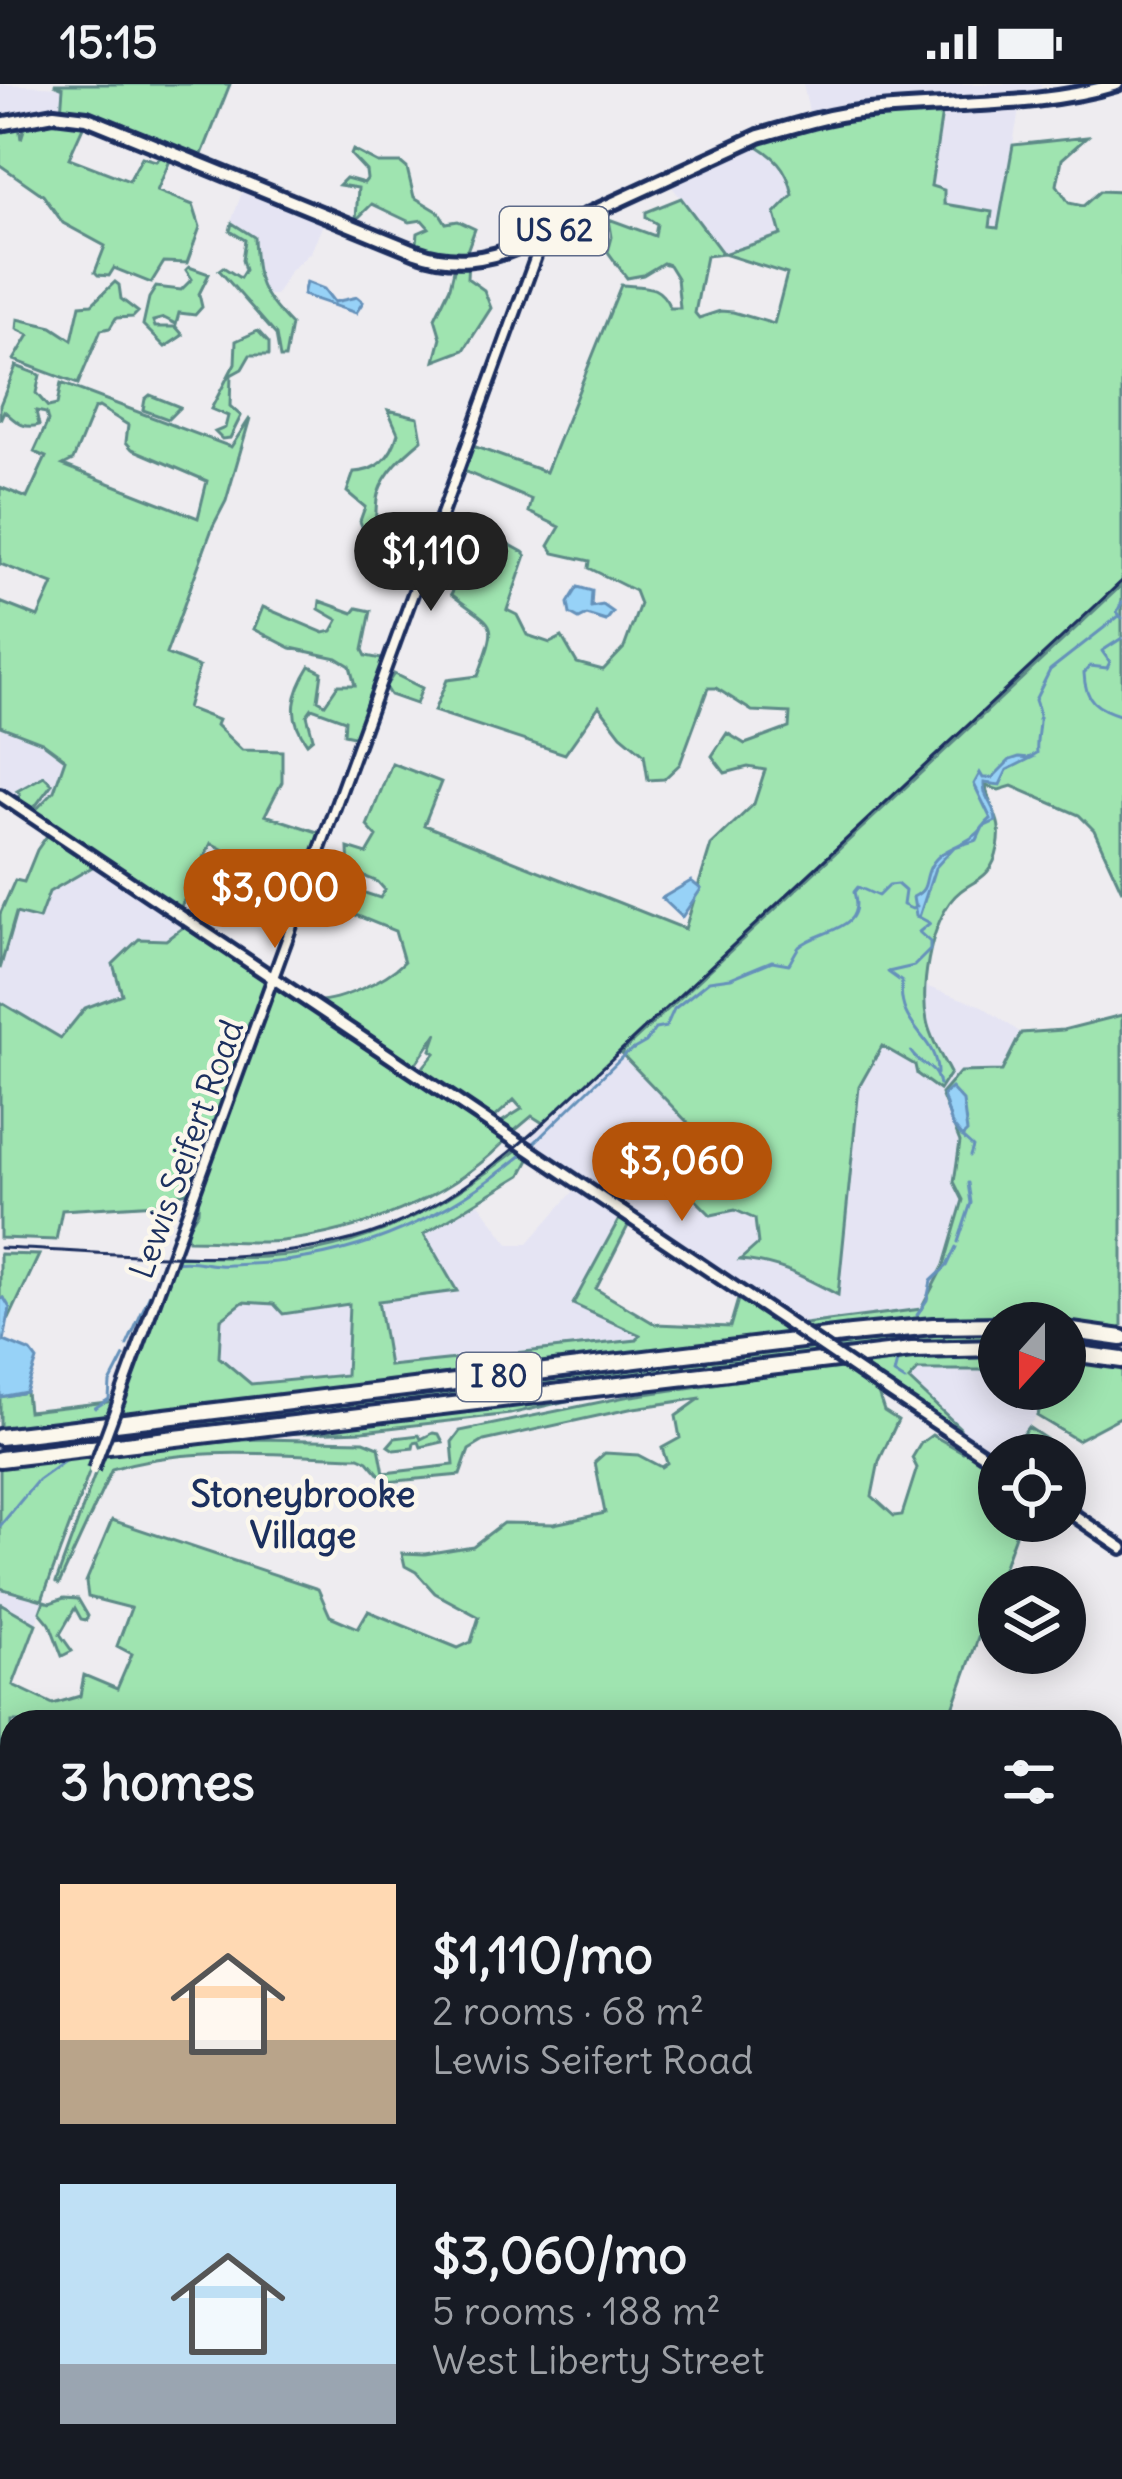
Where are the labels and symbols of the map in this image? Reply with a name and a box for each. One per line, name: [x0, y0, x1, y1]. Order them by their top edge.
road number: US 62: [500, 207, 608, 255]
pin: $1,110: [333, 512, 529, 614]
pin: $3,000: [177, 849, 373, 951]
street label: Lewis Seifert Road: [120, 1014, 252, 1284]
pin: $3,060: [584, 1122, 780, 1224]
north arrow: [978, 1302, 1086, 1410]
road number: I 80: [457, 1353, 541, 1401]
district label: Stoneybrooke Village: [191, 1472, 415, 1558]

